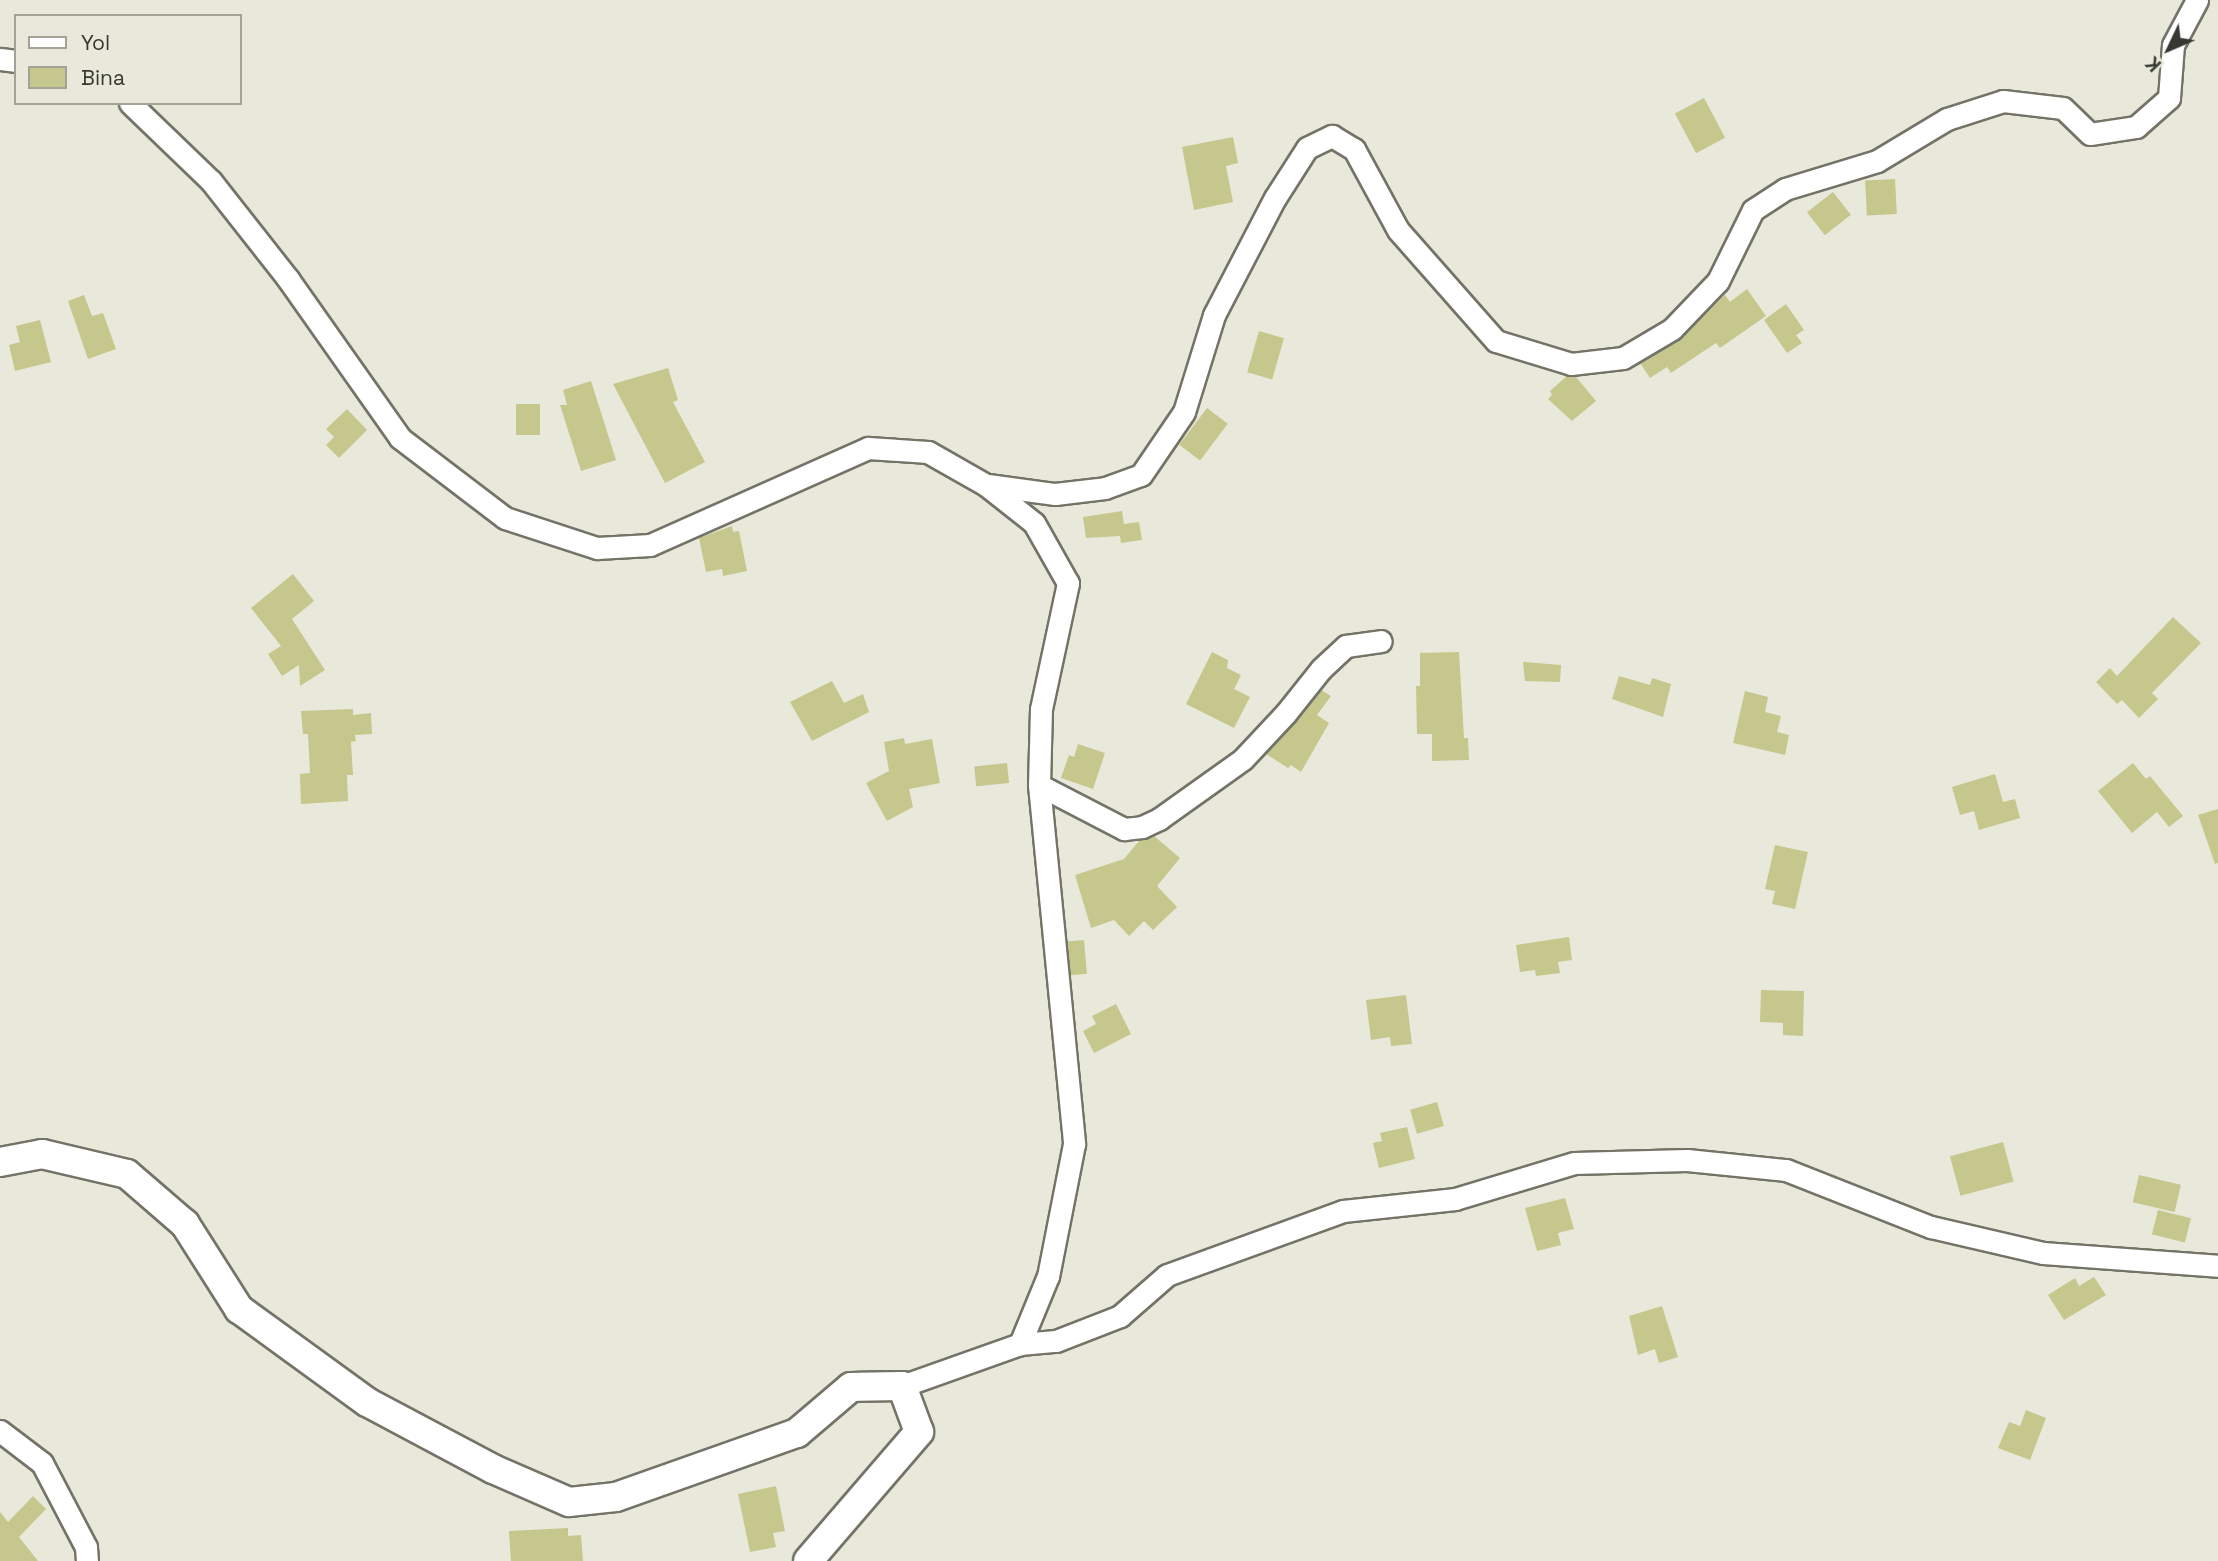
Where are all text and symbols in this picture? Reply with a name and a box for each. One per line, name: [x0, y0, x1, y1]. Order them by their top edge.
legend: [14, 14, 242, 105]
north arrow: [2134, 14, 2204, 84]
text: Yol: [81, 29, 110, 56]
text: K: [2140, 51, 2167, 77]
text: Bina: [81, 64, 125, 91]

